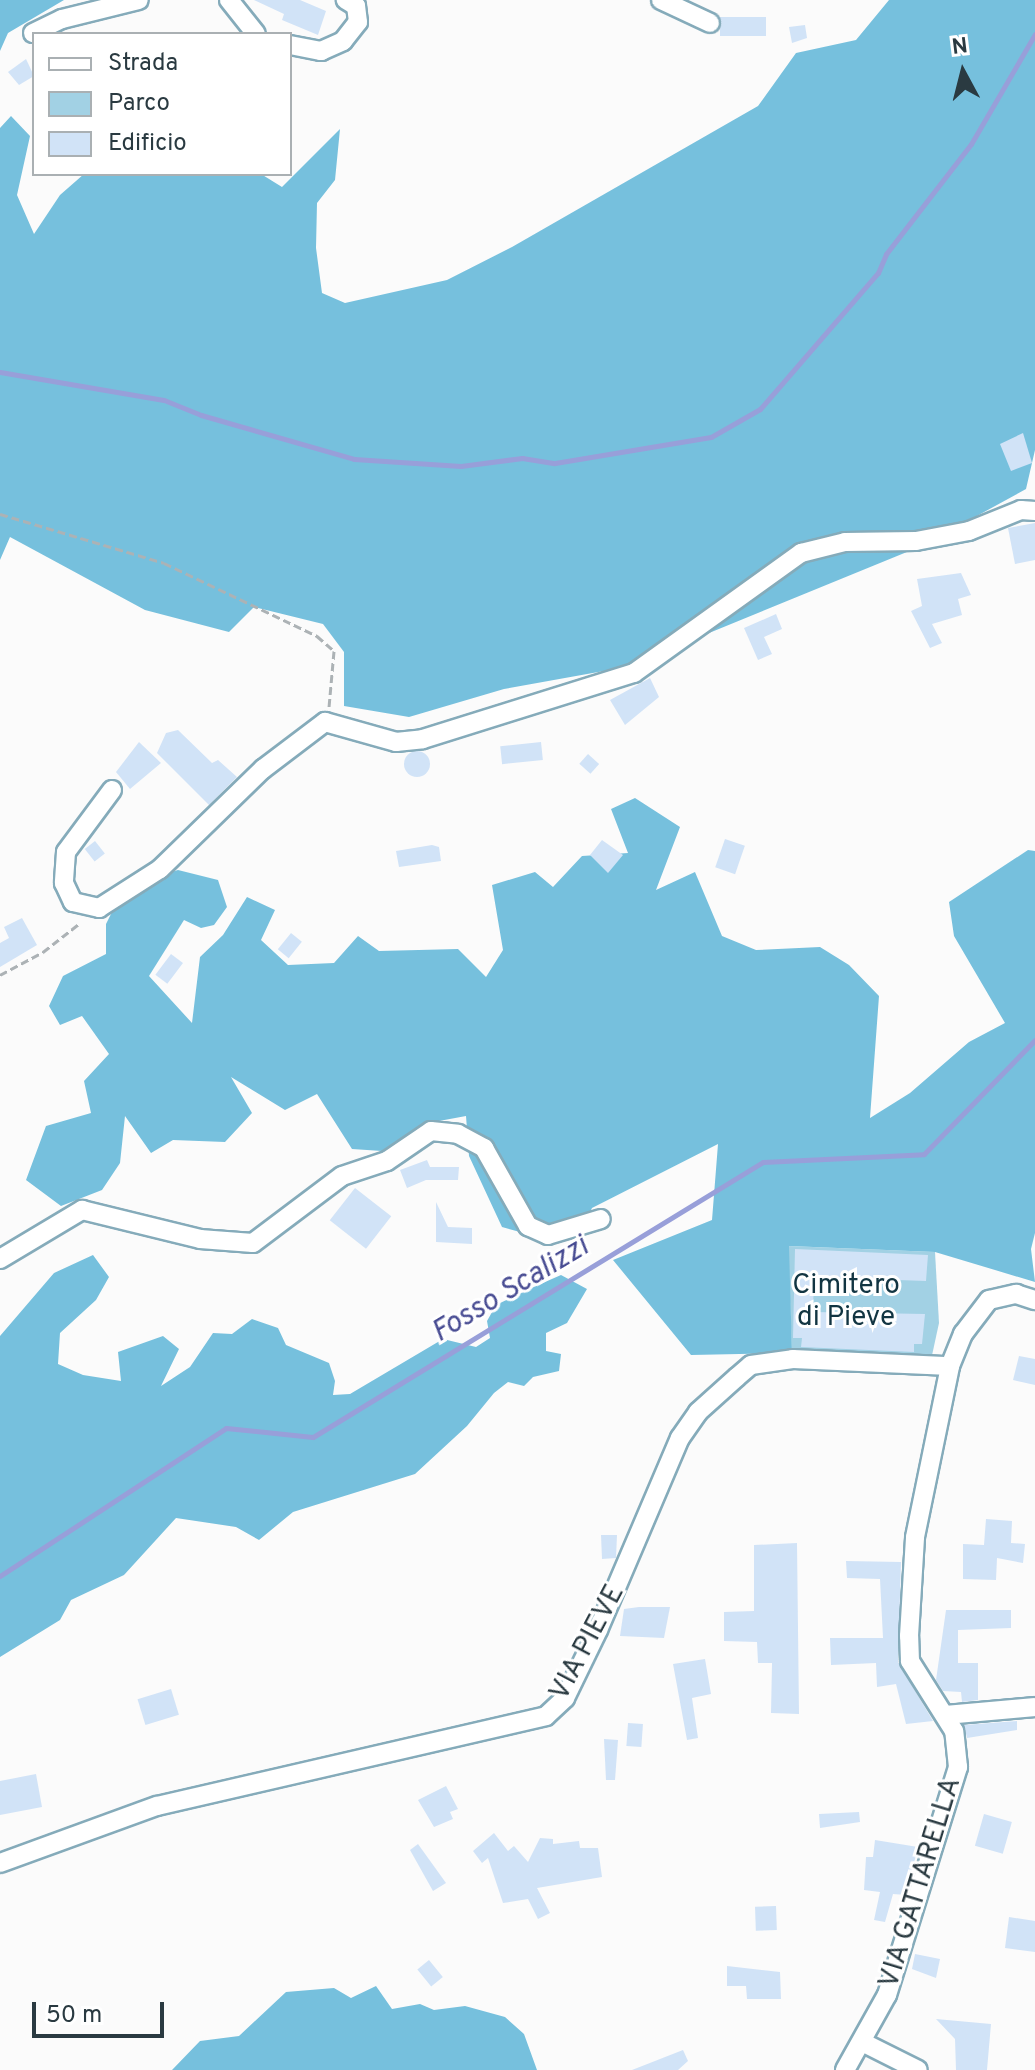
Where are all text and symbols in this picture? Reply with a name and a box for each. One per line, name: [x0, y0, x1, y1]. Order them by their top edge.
legend: [32, 32, 292, 176]
north arrow: [923, 32, 1003, 112]
text: N: [951, 33, 969, 62]
text: Strada: [108, 49, 178, 79]
text: Parco: [108, 89, 170, 119]
text: Edificio: [108, 129, 187, 159]
water label: Fosso Scalizzi: [426, 1230, 596, 1352]
park label: Cimitero di Pieve: [792, 1269, 900, 1335]
street label: VIA PIEVE: [543, 1579, 633, 1707]
street label: VIA GATTARELLA: [873, 1773, 969, 1993]
scale bar: [36, 1986, 168, 2036]
text: 50 m: [46, 2001, 102, 2031]

